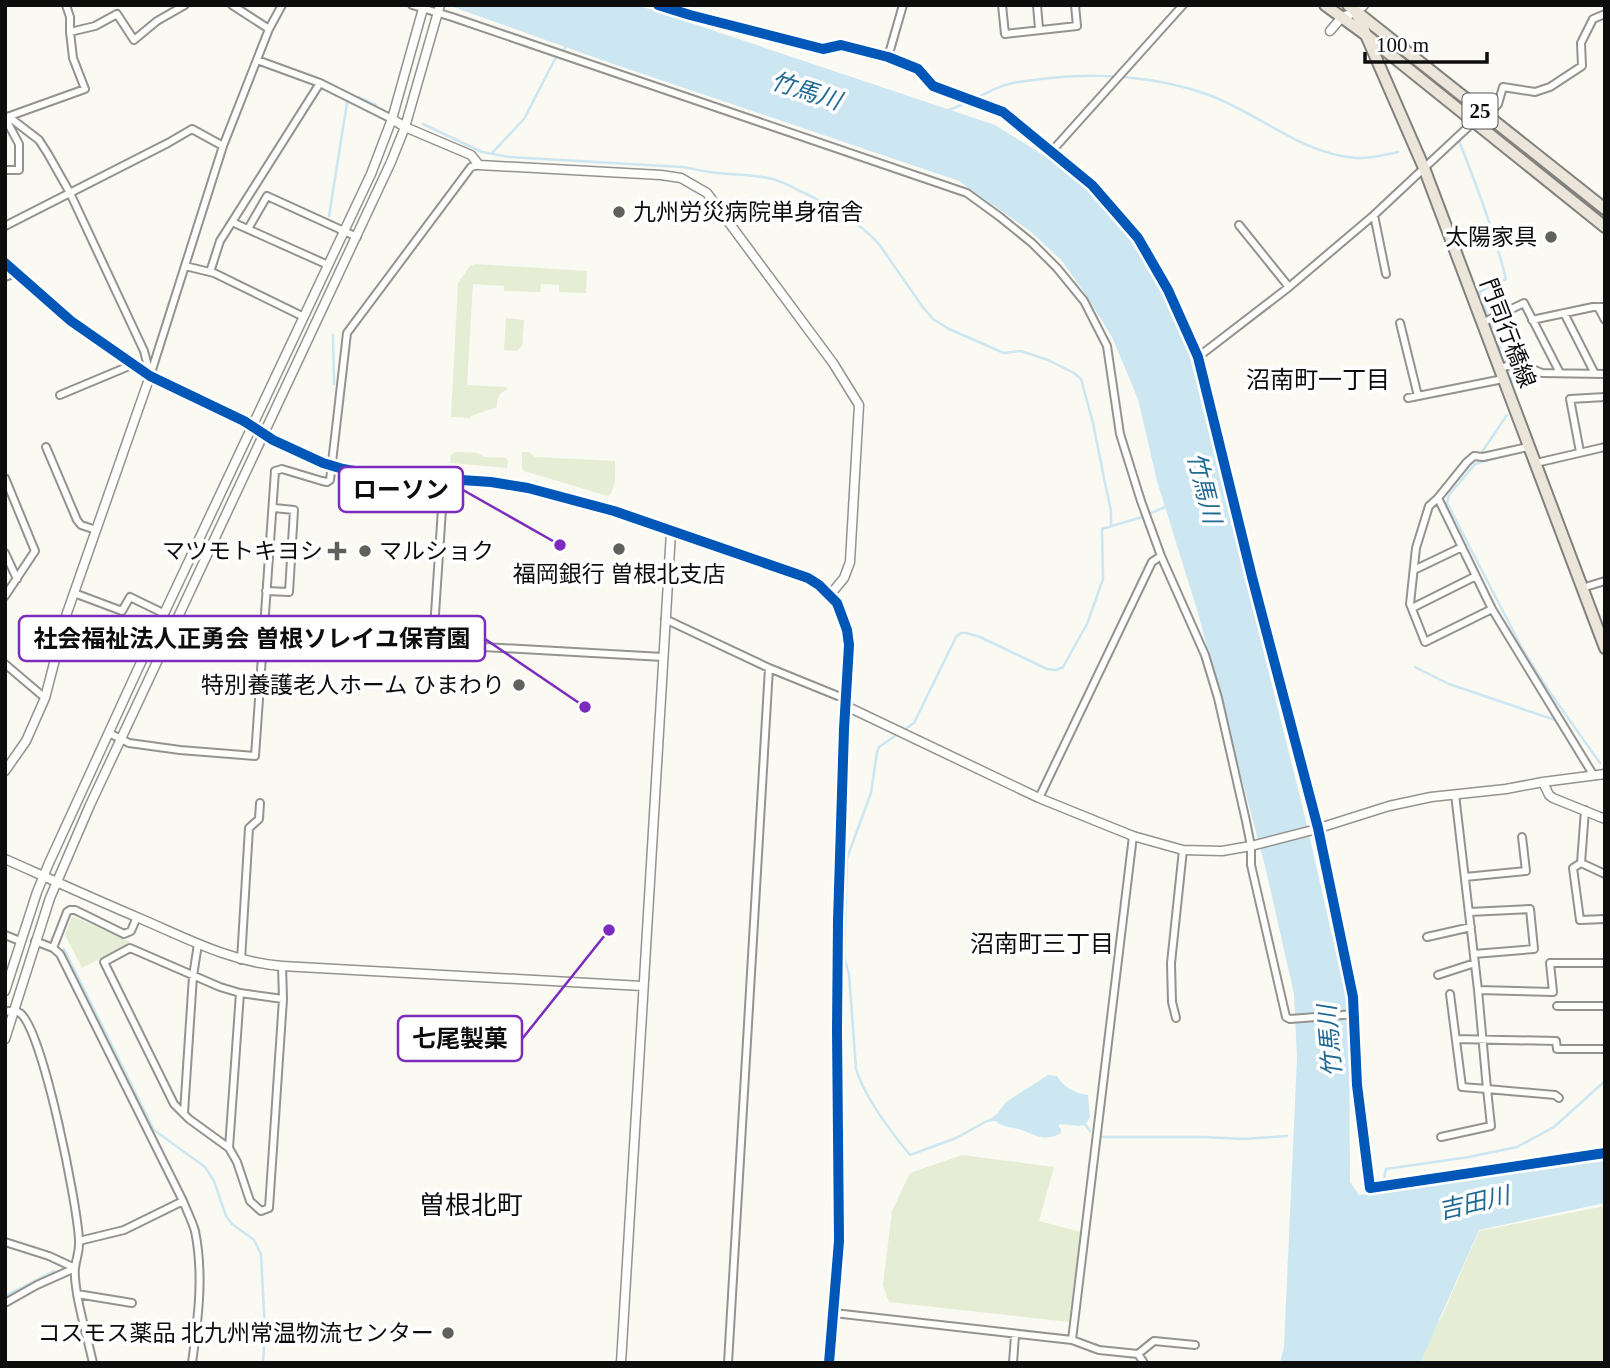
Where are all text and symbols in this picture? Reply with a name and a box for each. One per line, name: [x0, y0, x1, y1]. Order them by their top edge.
scale bar: [1365, 21, 1488, 65]
text: 100 m: [1376, 33, 1429, 57]
water label: 竹馬川: [768, 68, 847, 115]
road number: 25: [1462, 94, 1498, 128]
place label: 九州労災病院単身宿舎: [633, 200, 863, 225]
marker: 九州労災病院単身宿舎: [611, 204, 627, 220]
place label: 太陽家具: [1445, 225, 1537, 250]
marker: 太陽家具: [1543, 229, 1559, 245]
street label: 門司行橋線: [1475, 275, 1540, 391]
district label: 沼南町一丁目: [1246, 367, 1390, 393]
water label: 竹馬川: [1183, 450, 1226, 529]
callout: ローソン: [339, 467, 463, 512]
text: ローソン: [353, 477, 449, 503]
place label: マツモトキヨシ: [162, 539, 323, 564]
place label: マルショク: [379, 539, 494, 564]
marker: 福岡銀行 曽根北支店: [611, 541, 627, 557]
marker: マツモトキヨシ: [329, 543, 345, 559]
marker: マルショク: [357, 543, 373, 559]
place label: 福岡銀行 曽根北支店: [513, 562, 725, 587]
callout: 社会福祉法人正勇会 曽根ソレイユ保育園: [19, 616, 485, 661]
text: 社会福祉法人正勇会 曽根ソレイユ保育園: [33, 626, 471, 652]
place label: 特別養護老人ホーム ひまわり: [201, 673, 505, 698]
marker: 特別養護老人ホーム ひまわり: [511, 677, 527, 693]
district label: 沼南町三丁目: [970, 931, 1114, 957]
water label: 竹馬川: [1314, 1001, 1346, 1078]
callout: 七尾製菓: [398, 1016, 522, 1061]
text: 七尾製菓: [412, 1026, 508, 1052]
water label: 吉田川: [1436, 1182, 1515, 1224]
district label: 曽根北町: [419, 1191, 523, 1220]
place label: コスモス薬品 北九州常温物流センター: [37, 1321, 434, 1346]
marker: コスモス薬品 北九州常温物流センター: [440, 1325, 456, 1341]

